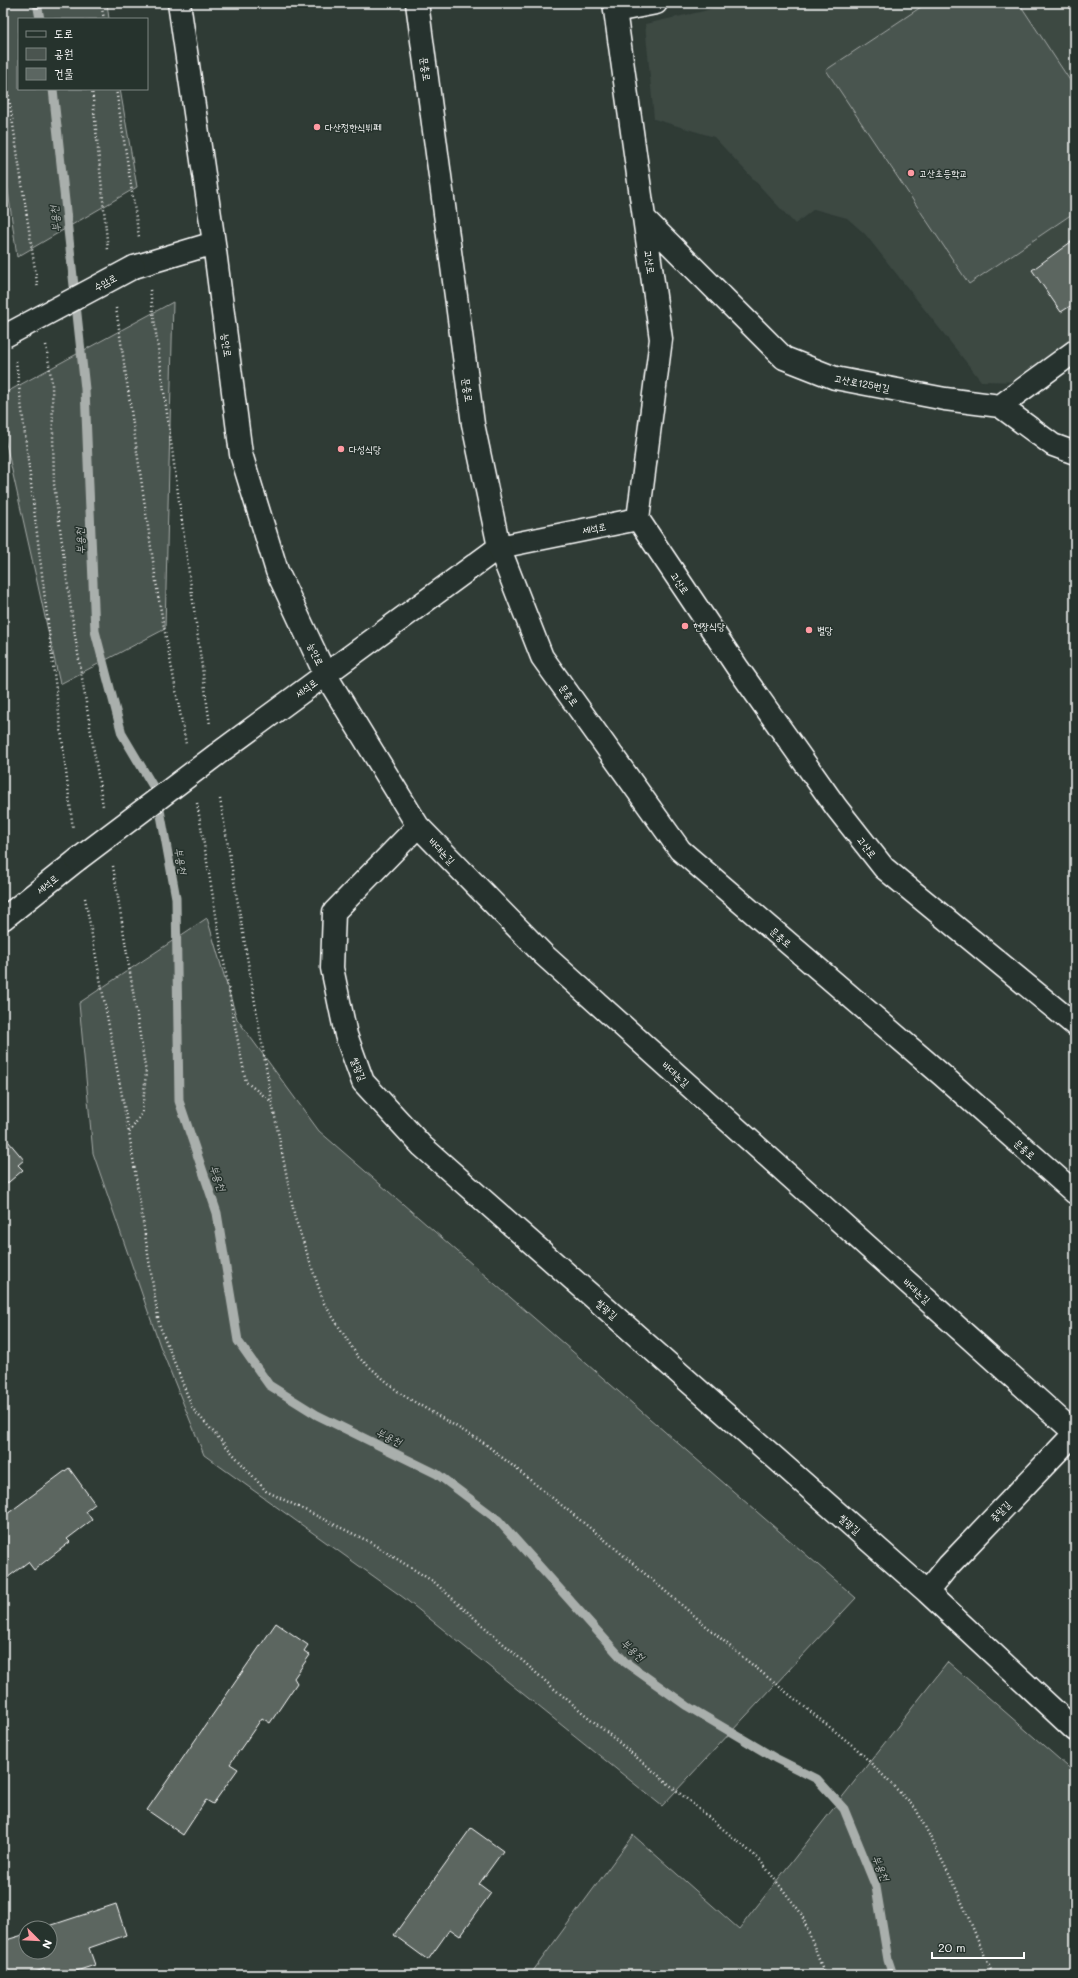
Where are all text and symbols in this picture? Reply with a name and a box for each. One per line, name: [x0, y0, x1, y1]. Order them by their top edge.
legend: [18, 18, 148, 90]
text: 도로: [54, 25, 73, 41]
text: 공원: [54, 45, 73, 61]
street label: 문충로: [418, 56, 434, 82]
text: 건물: [54, 65, 74, 81]
place label: 다산정한식뷔페: [325, 120, 381, 134]
marker: 다산정한식뷔페: [312, 122, 322, 132]
place label: 고산초등학교: [919, 166, 967, 180]
marker: 고산초등학교: [906, 168, 916, 178]
water label: 부용천: [46, 204, 63, 233]
street label: 고산로: [641, 249, 659, 275]
street label: 수암로: [91, 270, 119, 294]
street label: 능안로: [219, 332, 235, 358]
street label: 고산로125번길: [833, 371, 891, 395]
street label: 문충로: [459, 377, 477, 403]
place label: 다성식당: [349, 442, 381, 456]
marker: 다성식당: [336, 444, 346, 454]
street label: 세석로: [581, 519, 607, 537]
water label: 부용천: [72, 526, 87, 555]
street label: 고산로: [667, 569, 693, 597]
place label: 현장식당: [693, 619, 725, 633]
marker: 현장식당: [680, 621, 690, 631]
place label: 별당: [817, 623, 833, 637]
marker: 별당: [804, 625, 814, 635]
street label: 능안로: [305, 640, 327, 668]
street label: 세석로: [292, 675, 320, 701]
street label: 문충로: [556, 681, 582, 709]
street label: 고산로: [854, 833, 880, 861]
street label: 바대논길: [426, 835, 458, 867]
water label: 부용천: [172, 847, 191, 876]
street label: 세석로: [33, 871, 61, 897]
street label: 문충로: [767, 924, 795, 950]
street label: 쌀광길: [348, 1055, 370, 1083]
street label: 바대논길: [659, 1058, 693, 1090]
street label: 문충로: [1011, 1136, 1039, 1162]
water label: 부용천: [207, 1163, 230, 1194]
street label: 바대논길: [900, 1275, 934, 1307]
street label: 쌀광길: [593, 1296, 621, 1322]
water label: 부용천: [374, 1424, 405, 1450]
street label: 중말길: [987, 1497, 1013, 1525]
street label: 쌀광길: [836, 1511, 864, 1537]
water label: 부용천: [618, 1635, 649, 1665]
water label: 부용천: [870, 1853, 894, 1884]
north arrow: [18, 1920, 58, 1960]
scale bar: [932, 1934, 1024, 1960]
text: N: [39, 1937, 56, 1951]
text: 20 m: [938, 1939, 966, 1955]

